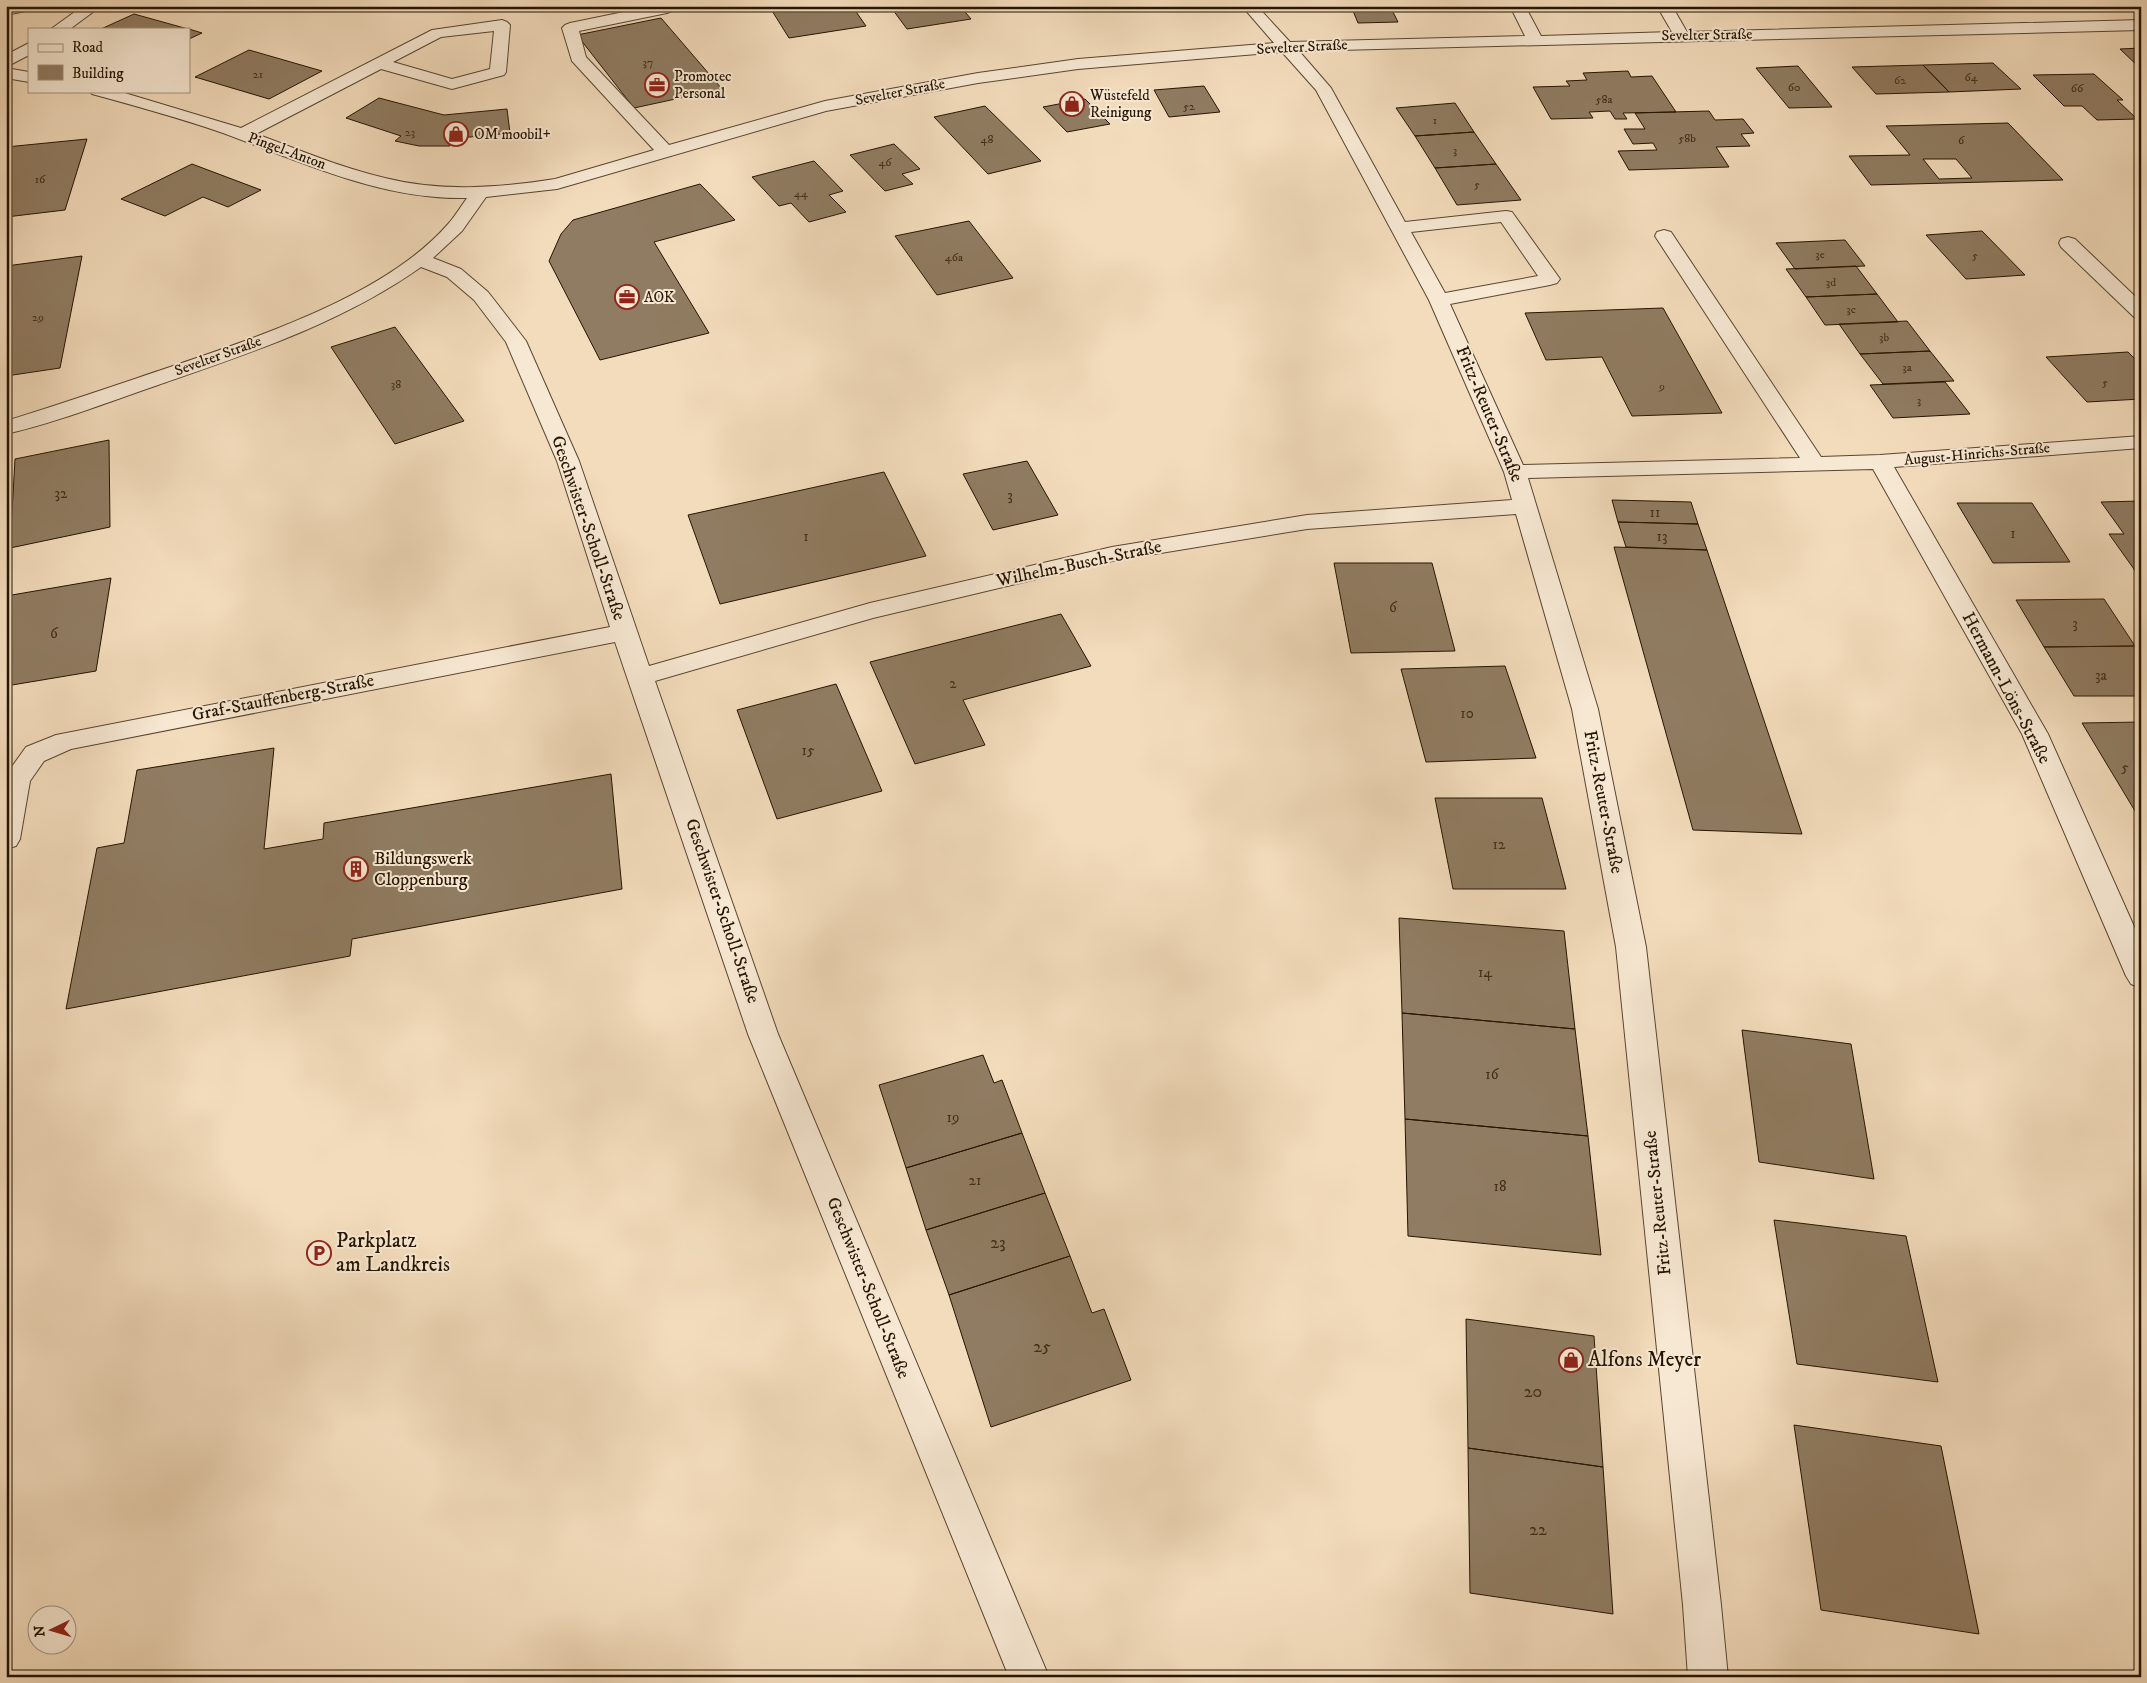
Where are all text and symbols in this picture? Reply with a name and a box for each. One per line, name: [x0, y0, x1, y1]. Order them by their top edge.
street label: Sevelter Straße: [1661, 25, 1753, 45]
legend: [28, 28, 190, 92]
street label: Sevelter Straße: [1256, 35, 1348, 59]
text: Road: [72, 38, 104, 57]
house number: 37: [643, 55, 653, 70]
text: Building: [72, 64, 124, 83]
house number: 21: [253, 67, 263, 82]
place label: Promotec Personal: [674, 67, 732, 103]
house number: 64: [1964, 70, 1979, 85]
office icon: Promotec Personal: [644, 72, 670, 98]
house number: 62: [1894, 73, 1906, 88]
street label: Sevelter Straße: [854, 74, 946, 110]
house number: 60: [1788, 80, 1800, 95]
house number: 66: [2071, 81, 2084, 96]
place label: Wüstefeld Reinigung: [1089, 86, 1152, 122]
shop icon: Wüstefeld Reinigung: [1059, 91, 1085, 117]
house number: 58a: [1595, 92, 1613, 107]
house number: 52: [1183, 99, 1195, 114]
house number: 1: [1433, 113, 1437, 128]
shop icon: OM moobil+: [443, 121, 469, 147]
house number: 23: [405, 125, 415, 140]
place label: OM moobil+: [474, 125, 551, 144]
street label: Pingel-Anton: [245, 128, 329, 174]
house number: 58b: [1678, 131, 1696, 146]
house number: 48: [981, 132, 993, 147]
house number: 6: [1958, 133, 1965, 148]
house number: 3: [1453, 143, 1457, 158]
house number: 46: [878, 155, 892, 170]
house number: 16: [35, 172, 46, 187]
house number: 5: [1474, 177, 1480, 192]
house number: 44: [794, 186, 809, 201]
house number: 3e: [1815, 247, 1825, 262]
house number: 5: [1972, 248, 1978, 263]
house number: 46a: [945, 250, 964, 265]
house number: 3d: [1826, 275, 1836, 290]
office icon: AOK: [614, 284, 640, 310]
place label: AOK: [644, 288, 675, 307]
house number: 3c: [1846, 302, 1856, 317]
house number: 29: [32, 310, 44, 325]
house number: 3b: [1879, 330, 1889, 345]
street label: Sevelter Straße: [172, 332, 264, 380]
street label: Fritz-Reuter-Straße: [1450, 343, 1528, 485]
house number: 3a: [1902, 360, 1913, 375]
house number: 5: [2102, 375, 2108, 390]
house number: 38: [391, 377, 401, 392]
house number: 9: [1658, 379, 1665, 394]
house number: 3: [1917, 393, 1921, 408]
street label: Geschwister-Scholl-Straße: [546, 433, 630, 623]
street label: August-Hinrichs-Straße: [1903, 438, 2051, 470]
house number: 32: [55, 484, 68, 503]
house number: 3: [1007, 486, 1013, 505]
house number: 11: [1649, 503, 1661, 522]
house number: 1: [2010, 524, 2016, 543]
house number: 1: [803, 527, 809, 546]
house number: 13: [1656, 527, 1668, 546]
street label: Wilhelm-Busch-Straße: [994, 536, 1163, 592]
house number: 6: [1389, 598, 1398, 617]
street label: Hermann-Löns-Straße: [1957, 608, 2055, 768]
house number: 3: [2072, 614, 2078, 633]
house number: 6: [50, 624, 59, 643]
house number: 3a: [2095, 666, 2108, 685]
street label: Graf-Stauffenberg-Straße: [190, 670, 376, 726]
house number: 2: [949, 674, 957, 693]
house number: 10: [1460, 704, 1474, 723]
street label: Fritz-Reuter-Straße: [1578, 729, 1628, 875]
house number: 15: [802, 741, 815, 760]
house number: 5: [2121, 758, 2129, 777]
street label: Geschwister-Scholl-Straße: [680, 816, 764, 1006]
house number: 12: [1493, 835, 1506, 854]
place label: Bildungswerk Cloppenburg: [374, 848, 472, 891]
building icon: Bildungswerk Cloppenburg: [343, 856, 369, 882]
house number: 14: [1478, 963, 1492, 982]
house number: 16: [1485, 1065, 1500, 1084]
house number: 19: [947, 1108, 959, 1127]
street label: Fritz-Reuter-Straße: [1639, 1130, 1677, 1276]
house number: 21: [969, 1171, 981, 1190]
house number: 18: [1493, 1177, 1507, 1196]
street label: Geschwister-Scholl-Straße: [822, 1194, 914, 1382]
place label: Parkplatz am Landkreis: [336, 1228, 450, 1278]
house number: 23: [990, 1232, 1006, 1254]
parking icon: Parkplatz am Landkreis: [306, 1240, 332, 1266]
house number: 25: [1033, 1336, 1051, 1358]
shop icon: Alfons Meyer: [1558, 1347, 1584, 1373]
place label: Alfons Meyer: [1588, 1347, 1701, 1373]
house number: 20: [1524, 1381, 1542, 1403]
house number: 22: [1529, 1519, 1547, 1541]
north arrow: [28, 1606, 78, 1656]
text: N: [31, 1624, 50, 1638]

